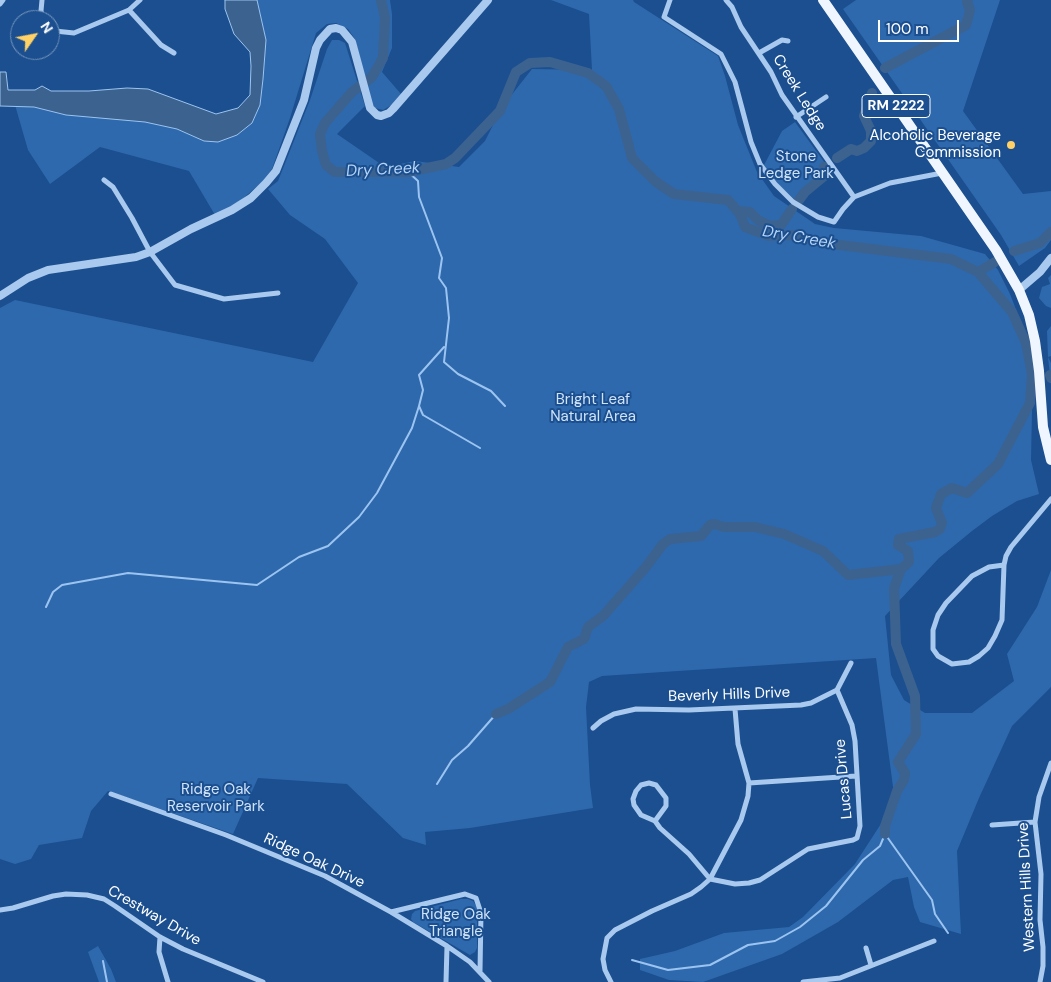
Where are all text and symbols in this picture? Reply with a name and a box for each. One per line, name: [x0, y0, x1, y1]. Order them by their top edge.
north arrow: [10, 10, 60, 60]
scale bar: [881, 10, 962, 42]
text: N: [36, 18, 57, 37]
text: 100 m: [886, 19, 929, 39]
street label: Creek Ledge: [768, 51, 830, 135]
road number: RM 2222: [862, 94, 930, 118]
place label: Alcoholic Beverage Commission: [870, 127, 1001, 162]
marker: Alcoholic Beverage Commission: [1005, 139, 1017, 151]
park label: Stone Ledge Park: [758, 148, 834, 183]
water label: Dry Creek: [346, 158, 420, 182]
water label: Dry Creek: [761, 222, 837, 254]
park label: Bright Leaf Natural Area: [550, 391, 636, 426]
street label: Beverly Hills Drive: [668, 684, 790, 706]
street label: Lucas Drive: [832, 738, 856, 820]
park label: Ridge Oak Reservoir Park: [167, 781, 265, 816]
street label: Western Hills Drive: [1015, 822, 1039, 952]
street label: Ridge Oak Drive: [261, 830, 367, 892]
street label: Crestway Drive: [104, 882, 204, 950]
park label: Ridge Oak Triangle: [421, 906, 491, 941]

